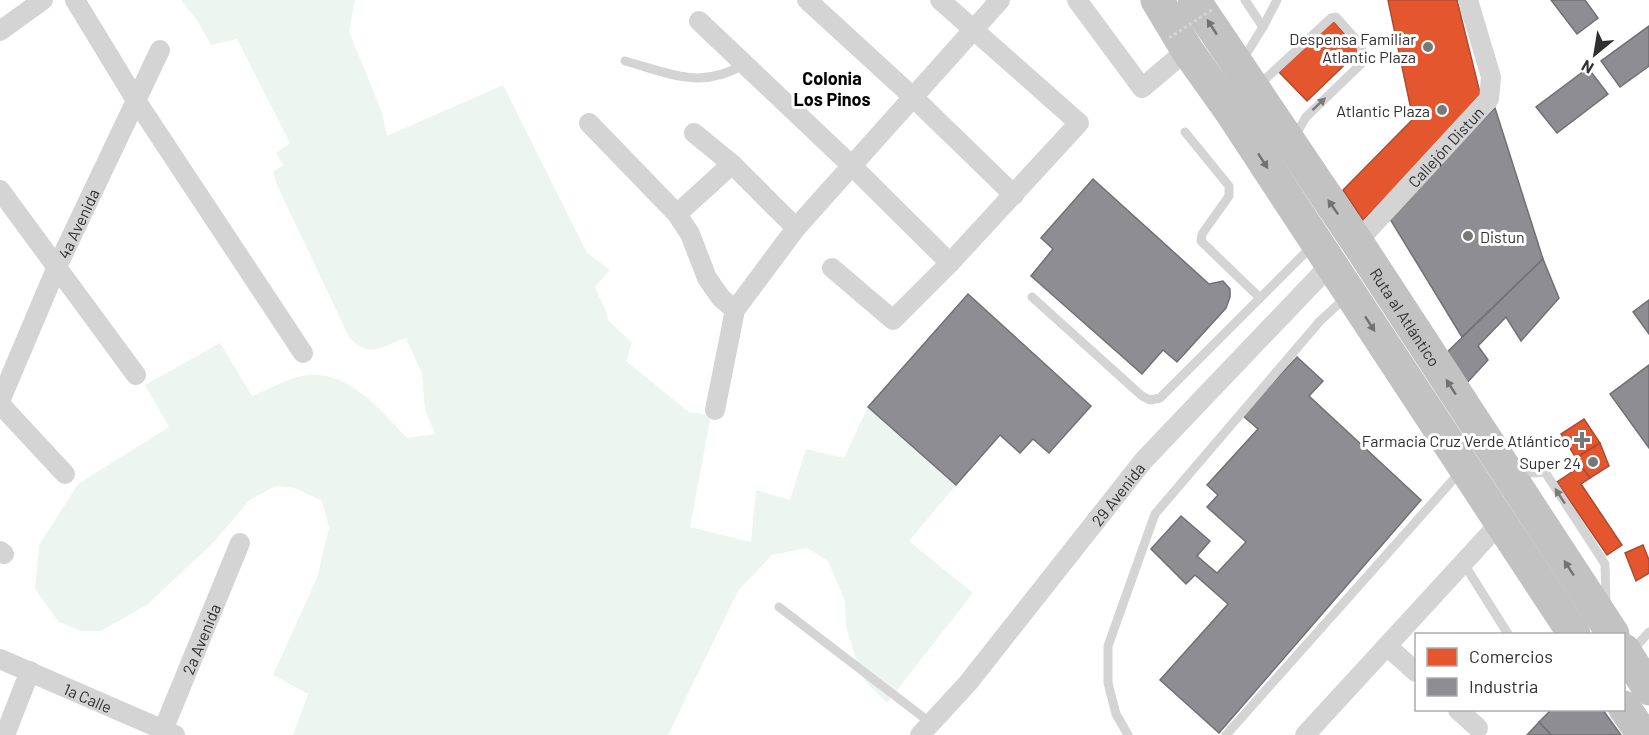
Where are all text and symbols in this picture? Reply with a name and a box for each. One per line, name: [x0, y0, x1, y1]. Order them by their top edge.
one-way arrow: [1206, 20, 1218, 36]
north arrow: [1565, 24, 1625, 84]
place label: Despensa Familiar Atlantic Plaza: [1289, 29, 1416, 66]
marker: Despensa Familiar Atlantic Plaza: [1421, 40, 1435, 54]
text: N: [1578, 57, 1597, 78]
district label: Colonia Los Pinos: [793, 67, 871, 110]
one-way arrow: [1312, 97, 1326, 111]
place label: Atlantic Plaza: [1336, 101, 1430, 120]
street label: Callejón Distun: [1403, 102, 1487, 191]
marker: Atlantic Plaza: [1435, 103, 1449, 117]
one-way arrow: [1257, 153, 1268, 169]
street label: 4a Avenida: [53, 185, 102, 261]
one-way arrow: [1327, 199, 1339, 215]
place label: Distun: [1480, 227, 1525, 246]
marker: Distun: [1461, 229, 1475, 243]
street label: Ruta al Atlántico: [1367, 264, 1445, 369]
one-way arrow: [1364, 316, 1375, 333]
one-way arrow: [1446, 379, 1457, 395]
place label: Farmacia Cruz Verde Atlántico: [1362, 431, 1570, 450]
marker: Farmacia Cruz Verde Atlántico: [1575, 433, 1589, 447]
place label: Super 24: [1519, 453, 1581, 472]
marker: Super 24: [1586, 455, 1600, 469]
street label: 29 Avenida: [1087, 458, 1148, 529]
one-way arrow: [1555, 487, 1566, 504]
one-way arrow: [1564, 560, 1575, 576]
street label: 2a Avenida: [178, 601, 224, 677]
legend: [1415, 633, 1625, 711]
text: Comercios: [1469, 645, 1553, 667]
text: Industria: [1469, 675, 1538, 697]
street label: 1a Calle: [61, 678, 115, 716]

